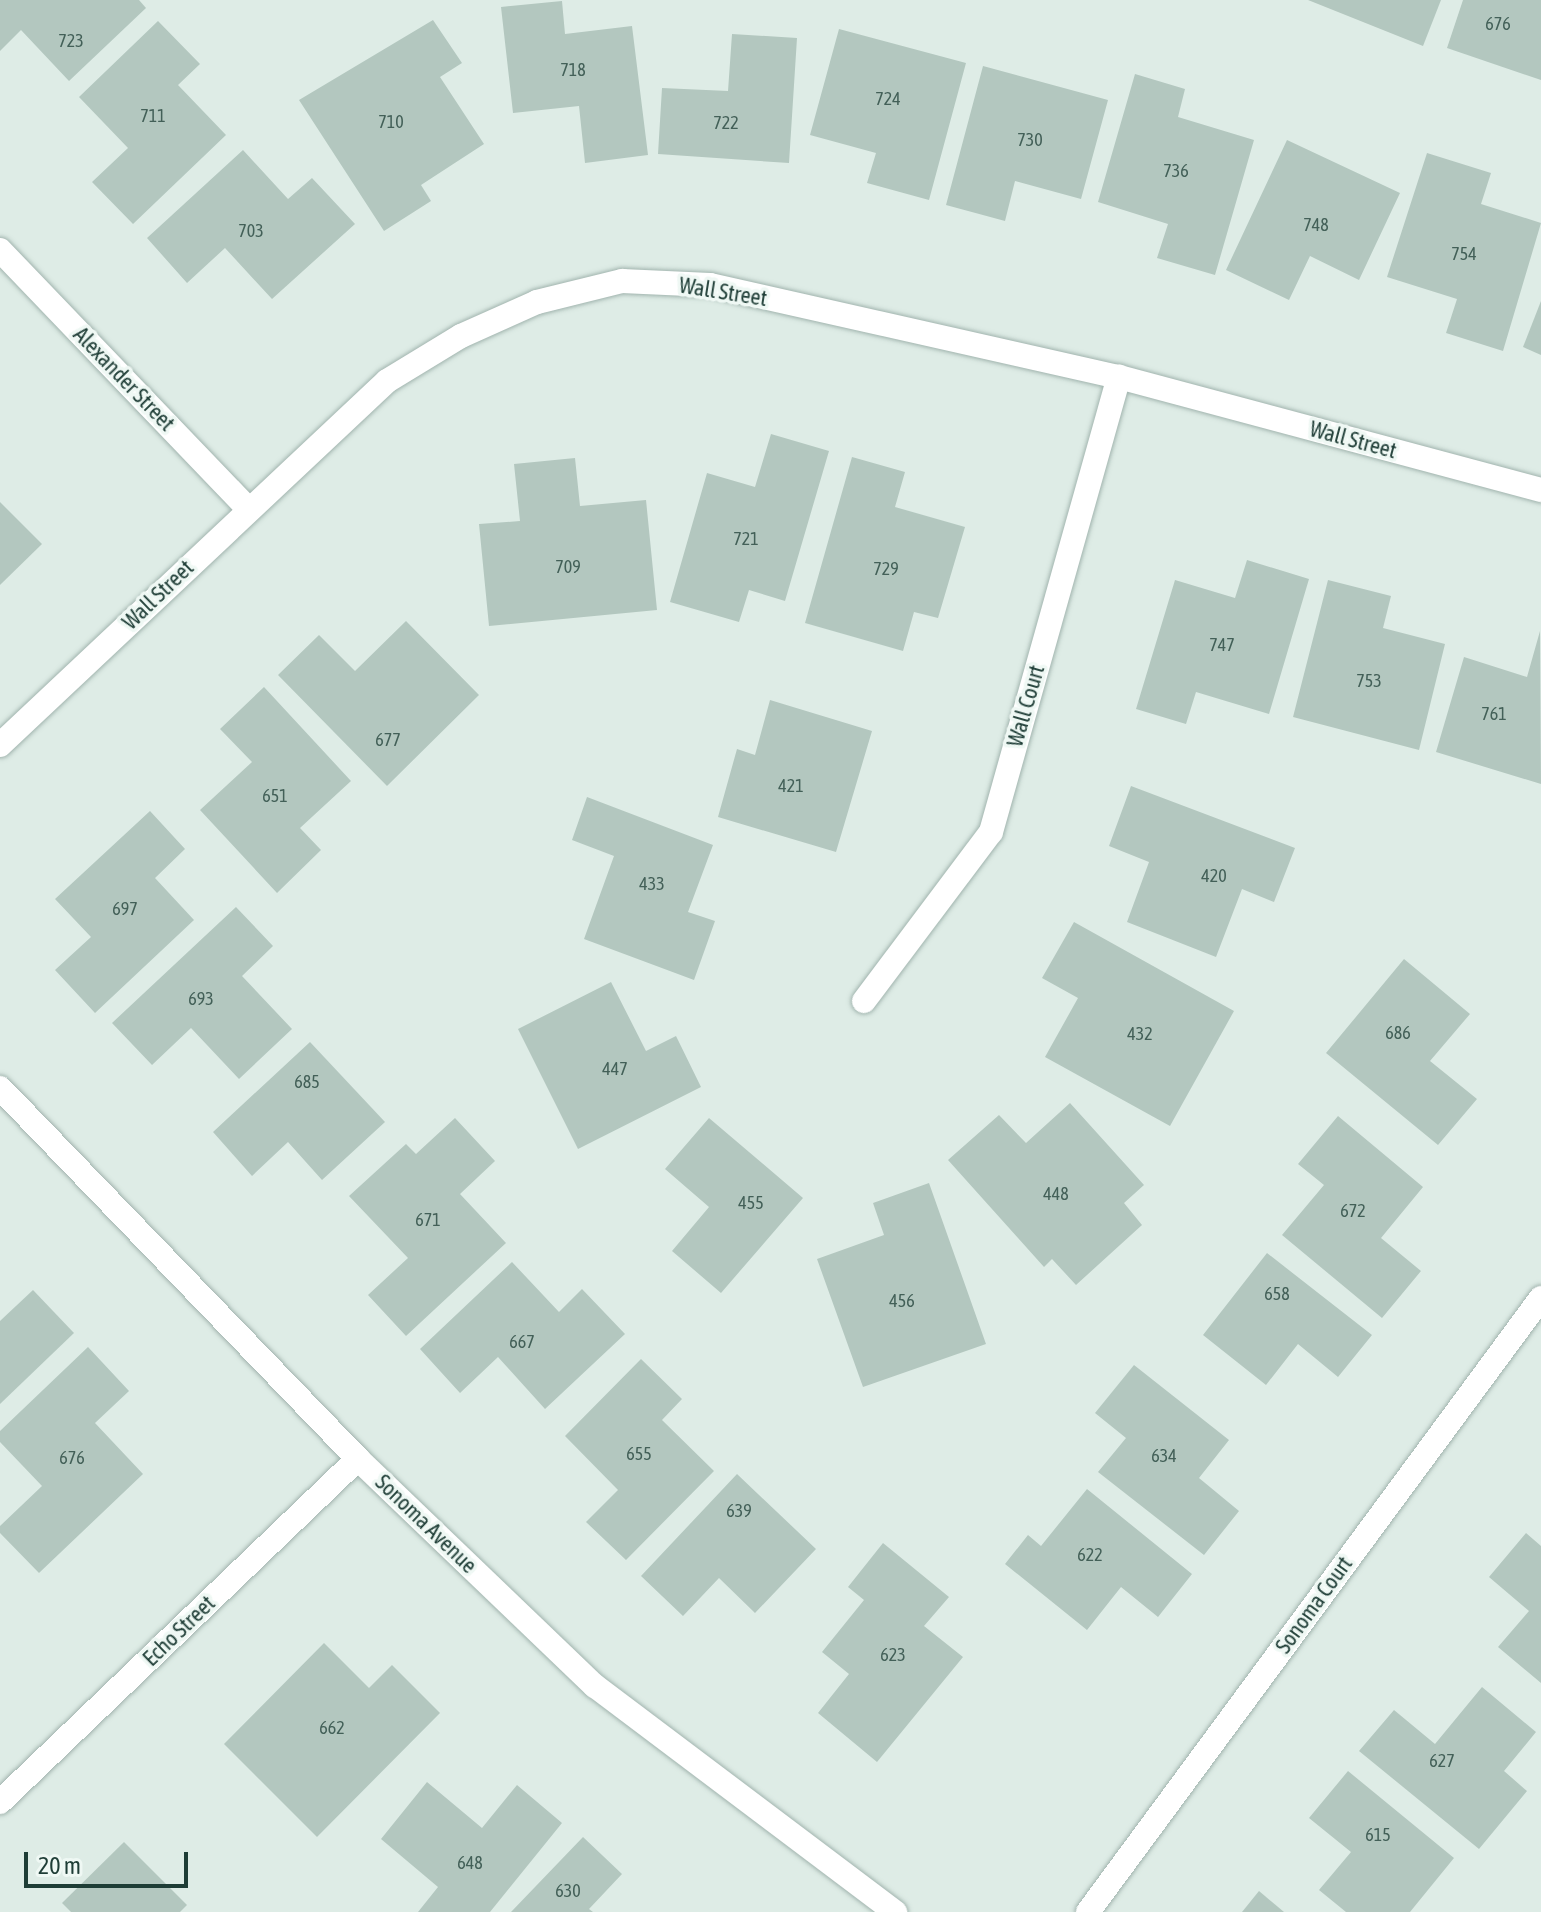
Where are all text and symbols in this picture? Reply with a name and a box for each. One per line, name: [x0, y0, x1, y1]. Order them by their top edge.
house number: 676: [1485, 13, 1511, 35]
house number: 723: [58, 30, 84, 52]
house number: 718: [560, 59, 586, 81]
house number: 724: [875, 88, 901, 110]
house number: 711: [140, 105, 166, 127]
house number: 710: [378, 111, 404, 133]
house number: 722: [713, 112, 739, 134]
house number: 730: [1017, 129, 1043, 151]
house number: 736: [1163, 160, 1189, 182]
house number: 748: [1303, 214, 1329, 236]
house number: 703: [238, 220, 264, 242]
house number: 754: [1451, 243, 1477, 265]
street label: Wall Street: [677, 272, 769, 312]
street label: Alexander Street: [68, 322, 180, 436]
street label: Wall Street: [1307, 416, 1399, 464]
house number: 721: [733, 528, 759, 550]
street label: Wall Street: [117, 555, 199, 635]
house number: 709: [555, 556, 581, 578]
house number: 729: [873, 558, 899, 580]
house number: 747: [1209, 634, 1235, 656]
street label: Wall Court: [1002, 662, 1050, 750]
house number: 753: [1356, 670, 1382, 692]
house number: 761: [1481, 703, 1507, 725]
house number: 677: [375, 729, 401, 751]
house number: 421: [778, 775, 804, 797]
house number: 651: [262, 785, 288, 807]
house number: 420: [1201, 865, 1227, 887]
house number: 433: [639, 873, 665, 895]
house number: 697: [112, 898, 138, 920]
house number: 693: [188, 988, 214, 1010]
house number: 686: [1385, 1022, 1411, 1044]
house number: 432: [1127, 1023, 1153, 1045]
house number: 447: [602, 1058, 628, 1080]
house number: 685: [294, 1071, 320, 1093]
house number: 448: [1043, 1183, 1069, 1205]
house number: 455: [738, 1192, 764, 1214]
house number: 672: [1340, 1200, 1366, 1222]
house number: 671: [415, 1209, 441, 1231]
house number: 658: [1264, 1283, 1290, 1305]
house number: 456: [889, 1290, 915, 1312]
house number: 667: [509, 1331, 535, 1353]
house number: 655: [626, 1443, 652, 1465]
house number: 634: [1151, 1445, 1177, 1467]
house number: 676: [59, 1447, 85, 1469]
street label: Sonoma Avenue: [370, 1469, 482, 1579]
house number: 639: [726, 1500, 752, 1522]
house number: 622: [1077, 1544, 1103, 1566]
street label: Sonoma Court: [1270, 1551, 1358, 1659]
street label: Echo Street: [138, 1590, 220, 1672]
house number: 623: [880, 1644, 906, 1666]
house number: 662: [319, 1717, 345, 1739]
house number: 627: [1429, 1750, 1455, 1772]
house number: 615: [1365, 1824, 1391, 1846]
scale bar: [28, 1836, 192, 1886]
text: 20 m: [38, 1852, 81, 1879]
house number: 648: [457, 1852, 483, 1874]
house number: 630: [555, 1880, 581, 1902]

